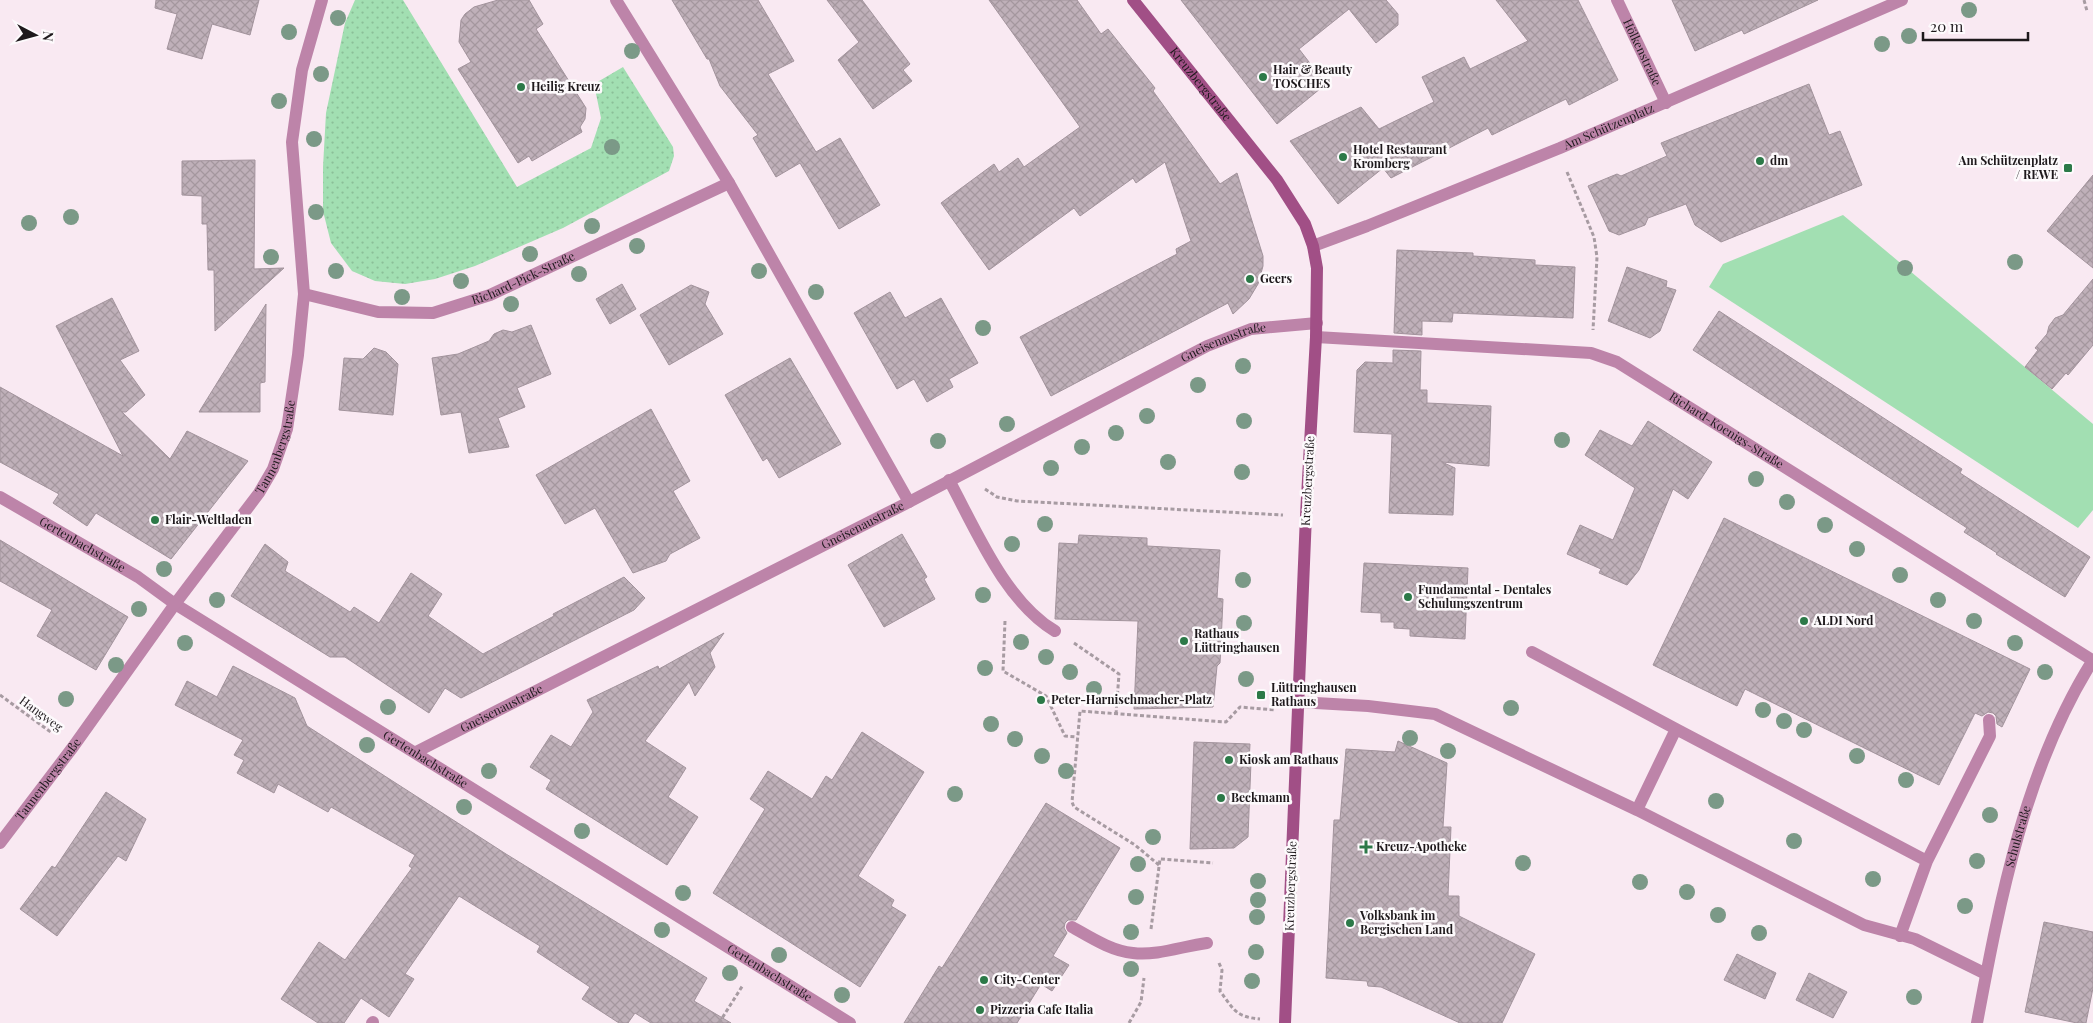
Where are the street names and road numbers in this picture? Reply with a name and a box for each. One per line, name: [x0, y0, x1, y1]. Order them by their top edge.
street label: Hölkenstraße: [1620, 16, 1666, 88]
street label: Kreuzbergstraße: [1167, 43, 1236, 124]
street label: Am Schützenplatz: [1560, 99, 1657, 153]
street label: Richard-Pick-Straße: [469, 247, 577, 307]
street label: Gneisenaustraße: [1178, 319, 1267, 365]
street label: Richard-Koenigs-Straße: [1667, 388, 1787, 472]
street label: Tannenbergstraße: [251, 399, 298, 497]
street label: Kreuzbergstraße: [1297, 436, 1317, 526]
street label: Gneisenaustraße: [818, 497, 907, 552]
street label: Gertenbachstraße: [37, 513, 129, 575]
street label: Gneisenaustraße: [457, 680, 545, 735]
street label: Hangweg: [17, 692, 67, 735]
street label: Gertenbachstraße: [380, 726, 471, 791]
street label: Tannenbergstraße: [11, 734, 84, 823]
street label: Schulstraße: [2001, 803, 2034, 869]
street label: Kreuzbergstraße: [1280, 841, 1300, 931]
street label: Gertenbachstraße: [725, 940, 815, 1005]

